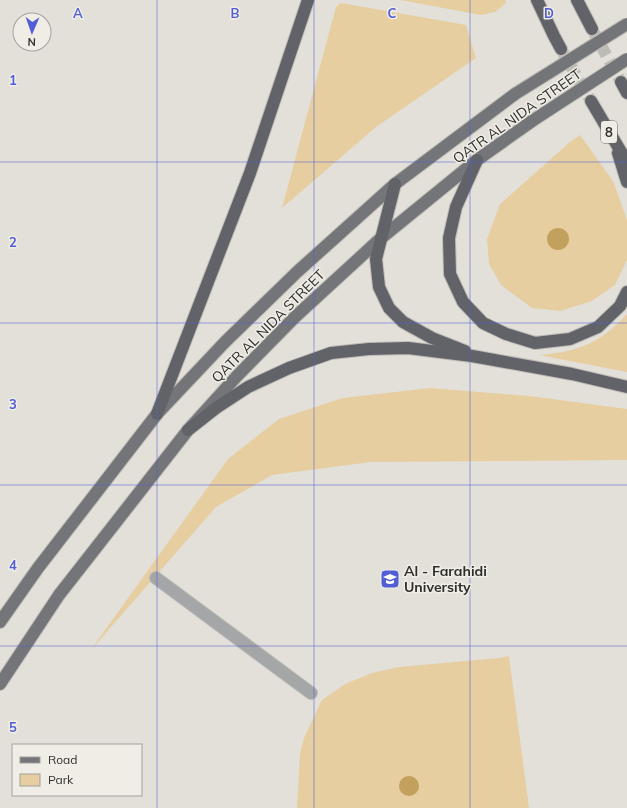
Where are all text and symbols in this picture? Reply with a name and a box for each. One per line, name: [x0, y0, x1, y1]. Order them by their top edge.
text: A: [73, 5, 83, 21]
text: B: [231, 5, 240, 21]
text: C: [388, 5, 397, 21]
text: D: [544, 5, 554, 21]
north arrow: [12, 12, 52, 52]
text: N: [27, 35, 36, 49]
street label: QATR AL NIDA STREET: [449, 64, 585, 167]
text: 1: [9, 72, 17, 88]
road number: 8: [601, 121, 617, 143]
text: 2: [9, 234, 17, 250]
street label: QATR AL NIDA STREET: [208, 265, 329, 386]
text: 3: [9, 396, 17, 412]
text: 4: [9, 557, 17, 573]
place label: Al - Farahidi University: [404, 562, 487, 596]
school or university icon: Al - Farahidi University: [379, 568, 401, 590]
text: 5: [9, 719, 17, 735]
legend: [12, 744, 142, 796]
text: Road: [48, 752, 77, 767]
text: Park: [48, 772, 74, 787]

